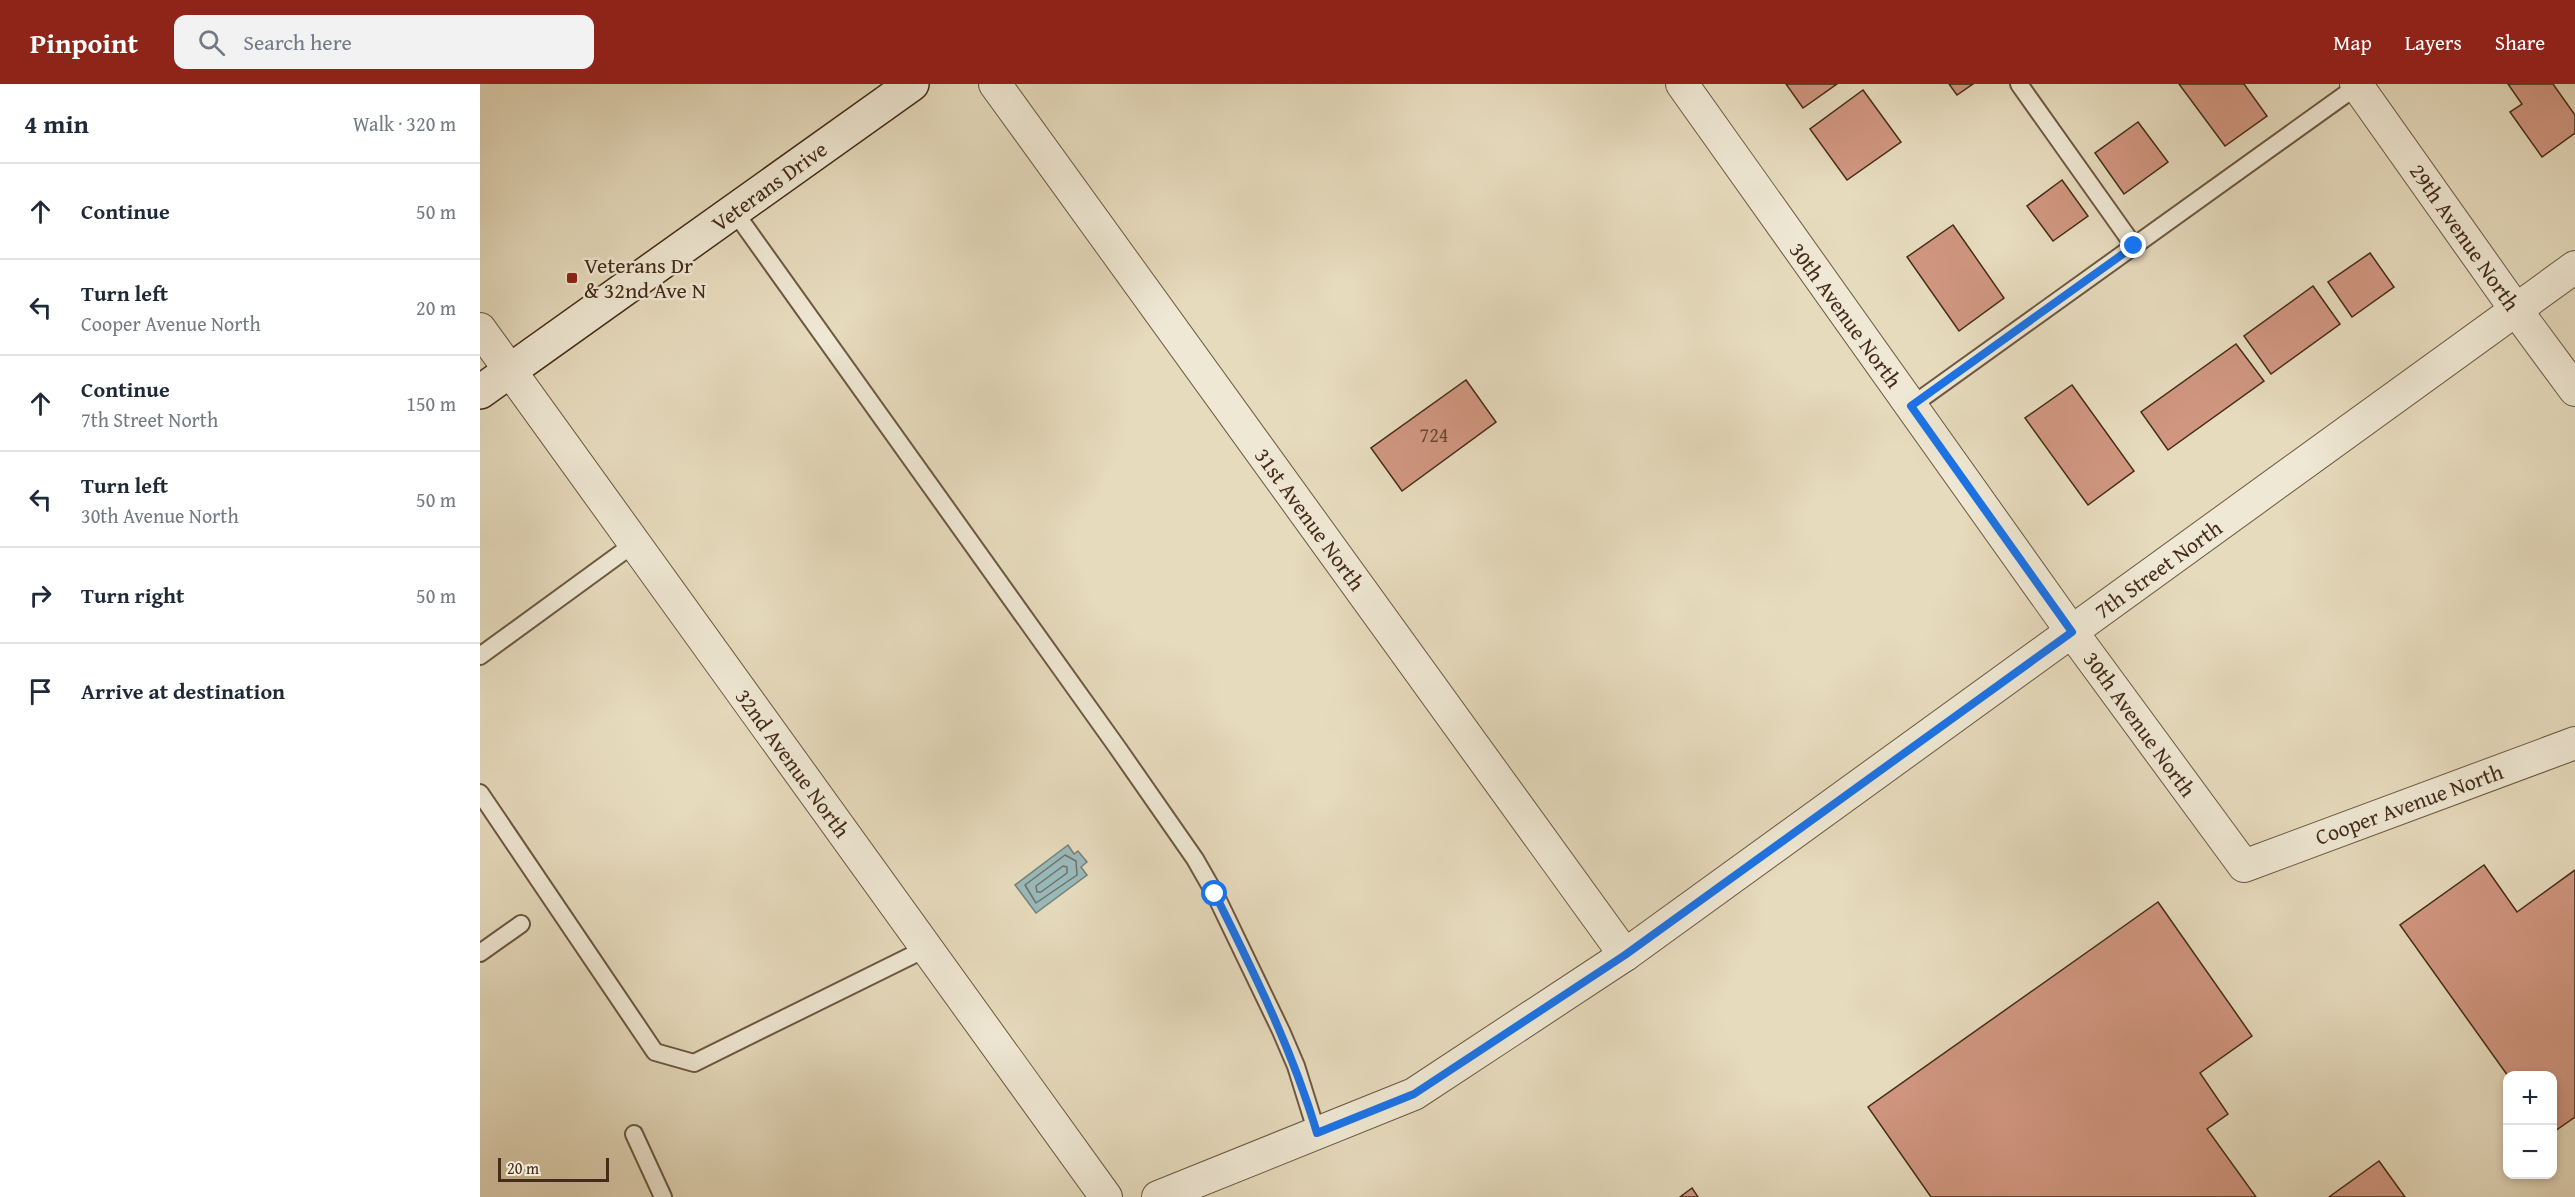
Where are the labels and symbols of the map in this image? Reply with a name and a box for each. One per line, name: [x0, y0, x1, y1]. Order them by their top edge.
street label: Veterans Drive: [705, 133, 833, 239]
street label: 29th Avenue North: [2402, 157, 2528, 318]
route end: [2120, 232, 2146, 258]
street label: 30th Avenue North: [1782, 235, 1910, 395]
place label: Veterans Dr & 32nd Ave N: [584, 249, 706, 306]
marker: Veterans Dr & 32nd Ave N: [565, 271, 579, 285]
house number: 724: [1420, 420, 1448, 449]
street label: 31st Avenue North: [1247, 441, 1373, 598]
street label: 7th Street North: [2088, 511, 2229, 626]
street label: 30th Avenue North: [2076, 644, 2204, 804]
street label: 32nd Avenue North: [728, 682, 858, 845]
street label: Cooper Avenue North: [2311, 755, 2508, 853]
route start: [1201, 880, 1227, 906]
scale bar: [498, 1155, 609, 1182]

